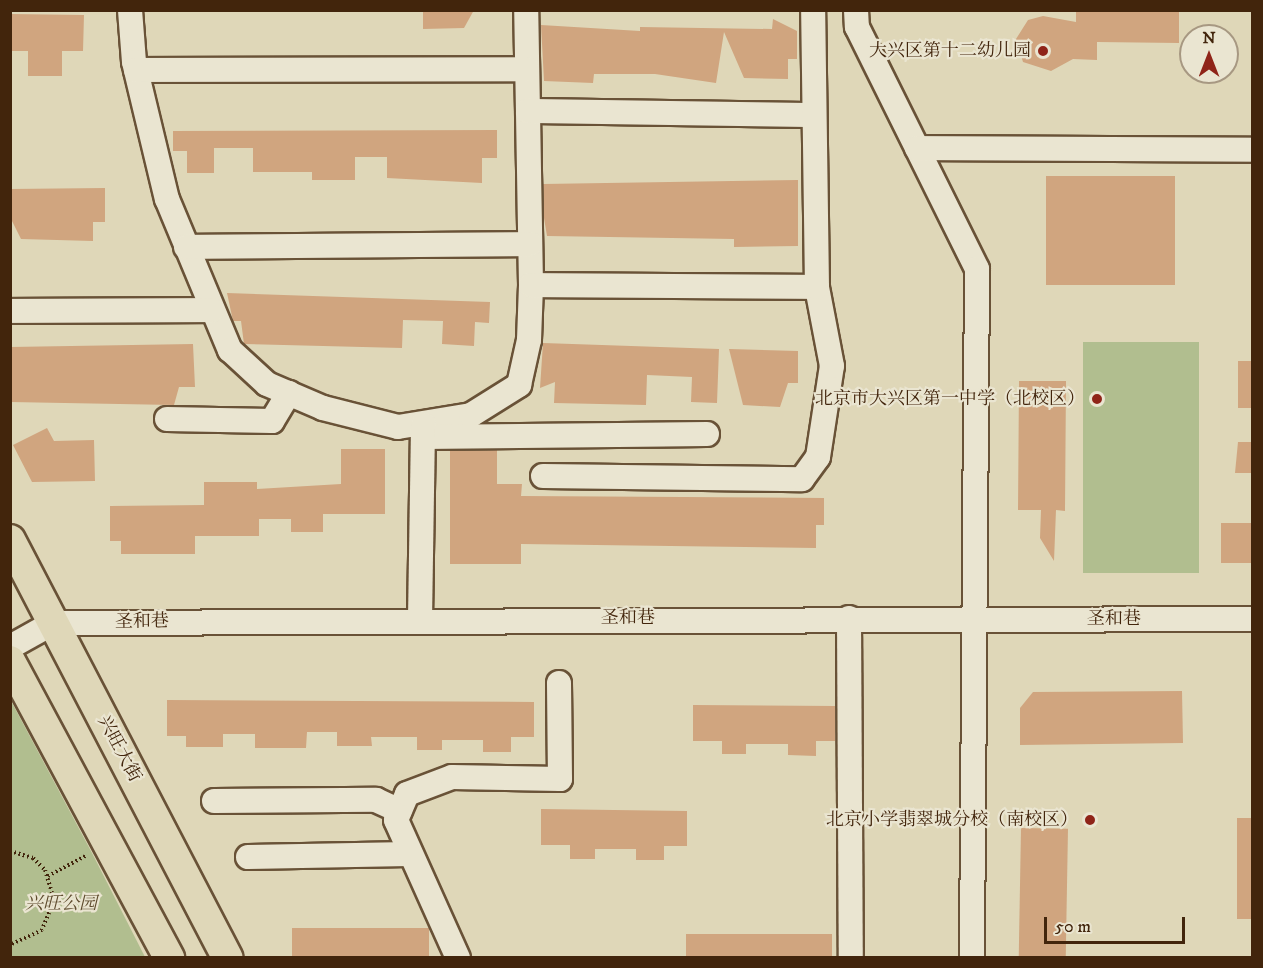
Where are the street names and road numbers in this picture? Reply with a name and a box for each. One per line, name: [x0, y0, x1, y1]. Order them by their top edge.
street label: 圣和巷: [601, 607, 655, 629]
street label: 圣和巷: [1087, 608, 1141, 630]
street label: 圣和巷: [115, 611, 169, 633]
street label: 兴旺大街: [93, 712, 145, 786]

